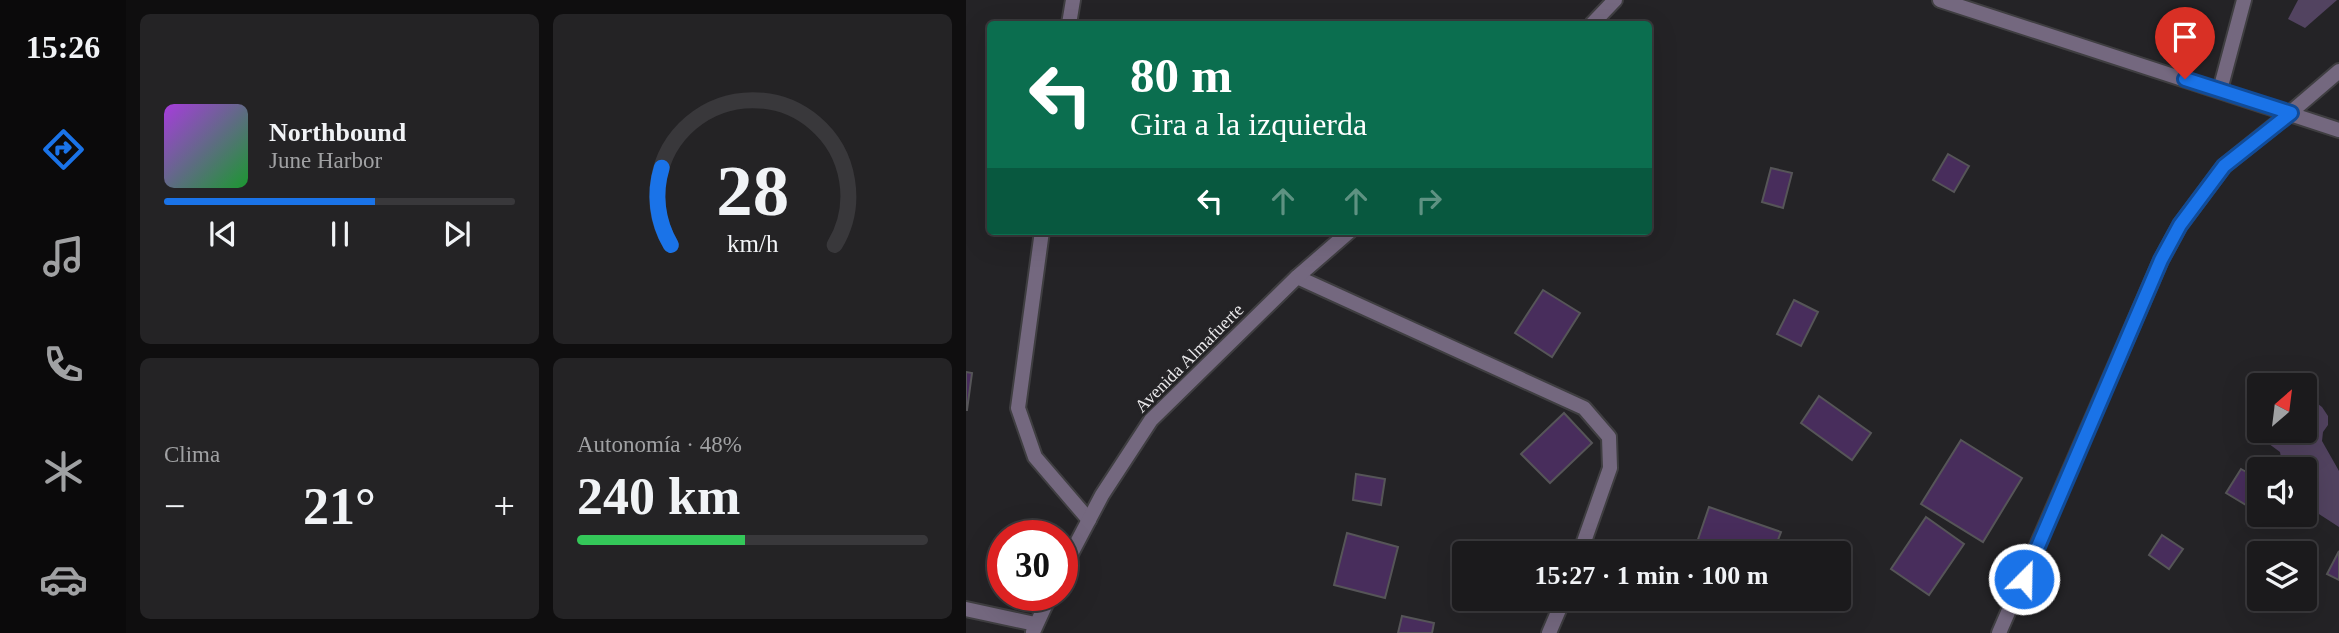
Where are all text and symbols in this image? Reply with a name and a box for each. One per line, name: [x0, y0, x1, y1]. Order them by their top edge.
pin: [2155, 7, 2215, 79]
icon: arrive: [2166, 18, 2204, 56]
text: 15:26: [26, 29, 100, 65]
text: 80 m: [1130, 48, 1232, 103]
icon: left: [1015, 49, 1106, 140]
text: Gira a la izquierda: [1130, 106, 1367, 142]
text: Northbound: [269, 118, 406, 147]
icon: directions: [39, 125, 88, 174]
text: June Harbor: [269, 148, 382, 173]
text: 28: [716, 150, 789, 231]
icon: left: [1191, 182, 1229, 220]
icon: ahead: [1264, 182, 1302, 220]
icon: ahead: [1337, 182, 1375, 220]
icon: right: [1410, 182, 1448, 220]
icon: previous: [204, 215, 242, 253]
icon: pause: [321, 215, 359, 253]
icon: next: [438, 215, 476, 253]
text: km/h: [727, 230, 779, 257]
icon: music: [39, 232, 88, 281]
street label: Avenida Almafuerte: [1131, 300, 1247, 416]
icon: phone: [39, 340, 88, 389]
north arrow: [2247, 373, 2317, 443]
map controls: [2247, 373, 2317, 611]
text: Autonomía · 48%: [577, 432, 742, 457]
text: Clima: [164, 442, 220, 467]
icon: climate: [39, 447, 88, 496]
button: sound: [2247, 457, 2317, 527]
text: 240 km: [577, 468, 740, 525]
text: 21°: [303, 478, 376, 535]
text: −: [164, 485, 185, 527]
text: +: [494, 485, 515, 527]
speed limit sign: 30: [987, 520, 1078, 611]
button: layers: [2247, 541, 2317, 611]
position arrow: [1987, 542, 2061, 616]
icon: car: [39, 555, 88, 604]
text: 15:27 · 1 min · 100 m: [1535, 561, 1769, 590]

